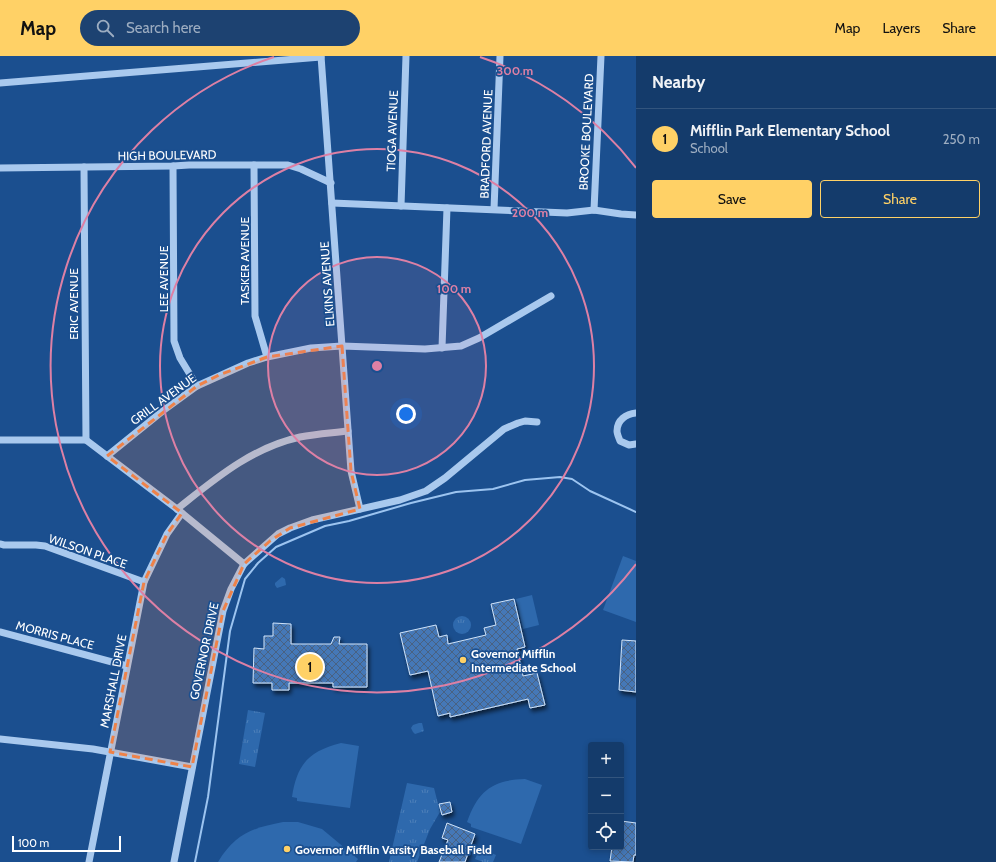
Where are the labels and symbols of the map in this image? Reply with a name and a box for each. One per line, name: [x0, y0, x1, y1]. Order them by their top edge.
text: 300 m: [497, 63, 533, 78]
street label: BROOKE BOULEVARD: [575, 73, 597, 191]
street label: BRADFORD AVENUE: [477, 89, 495, 199]
street label: TIOGA AVENUE: [383, 90, 401, 172]
street label: HIGH BOULEVARD: [118, 147, 217, 163]
text: 200 m: [512, 205, 548, 220]
street label: TASKER AVENUE: [237, 217, 252, 305]
street label: ELKINS AVENUE: [317, 241, 337, 327]
street label: LEE AVENUE: [156, 245, 171, 312]
street label: ERIC AVENUE: [66, 268, 81, 340]
text: 100 m: [437, 281, 471, 296]
centre of rings: [370, 359, 384, 373]
street label: GRILL AVENUE: [127, 370, 199, 428]
your location: [396, 404, 416, 424]
street label: WILSON PLACE: [47, 531, 130, 572]
street label: GOVERNOR DRIVE: [186, 601, 222, 701]
street label: MORRIS PLACE: [14, 617, 96, 653]
street label: MARSHALL DRIVE: [97, 633, 129, 729]
place label: Governor Mifflin Intermediate School: [471, 646, 576, 675]
pin: 1: [297, 652, 323, 682]
marker: Governor Mifflin Intermediate School: [458, 655, 468, 665]
scale bar: [12, 834, 121, 853]
place label: Governor Mifflin Varsity Baseball Field: [295, 842, 492, 857]
marker: Governor Mifflin Varsity Baseball Field: [282, 844, 292, 854]

